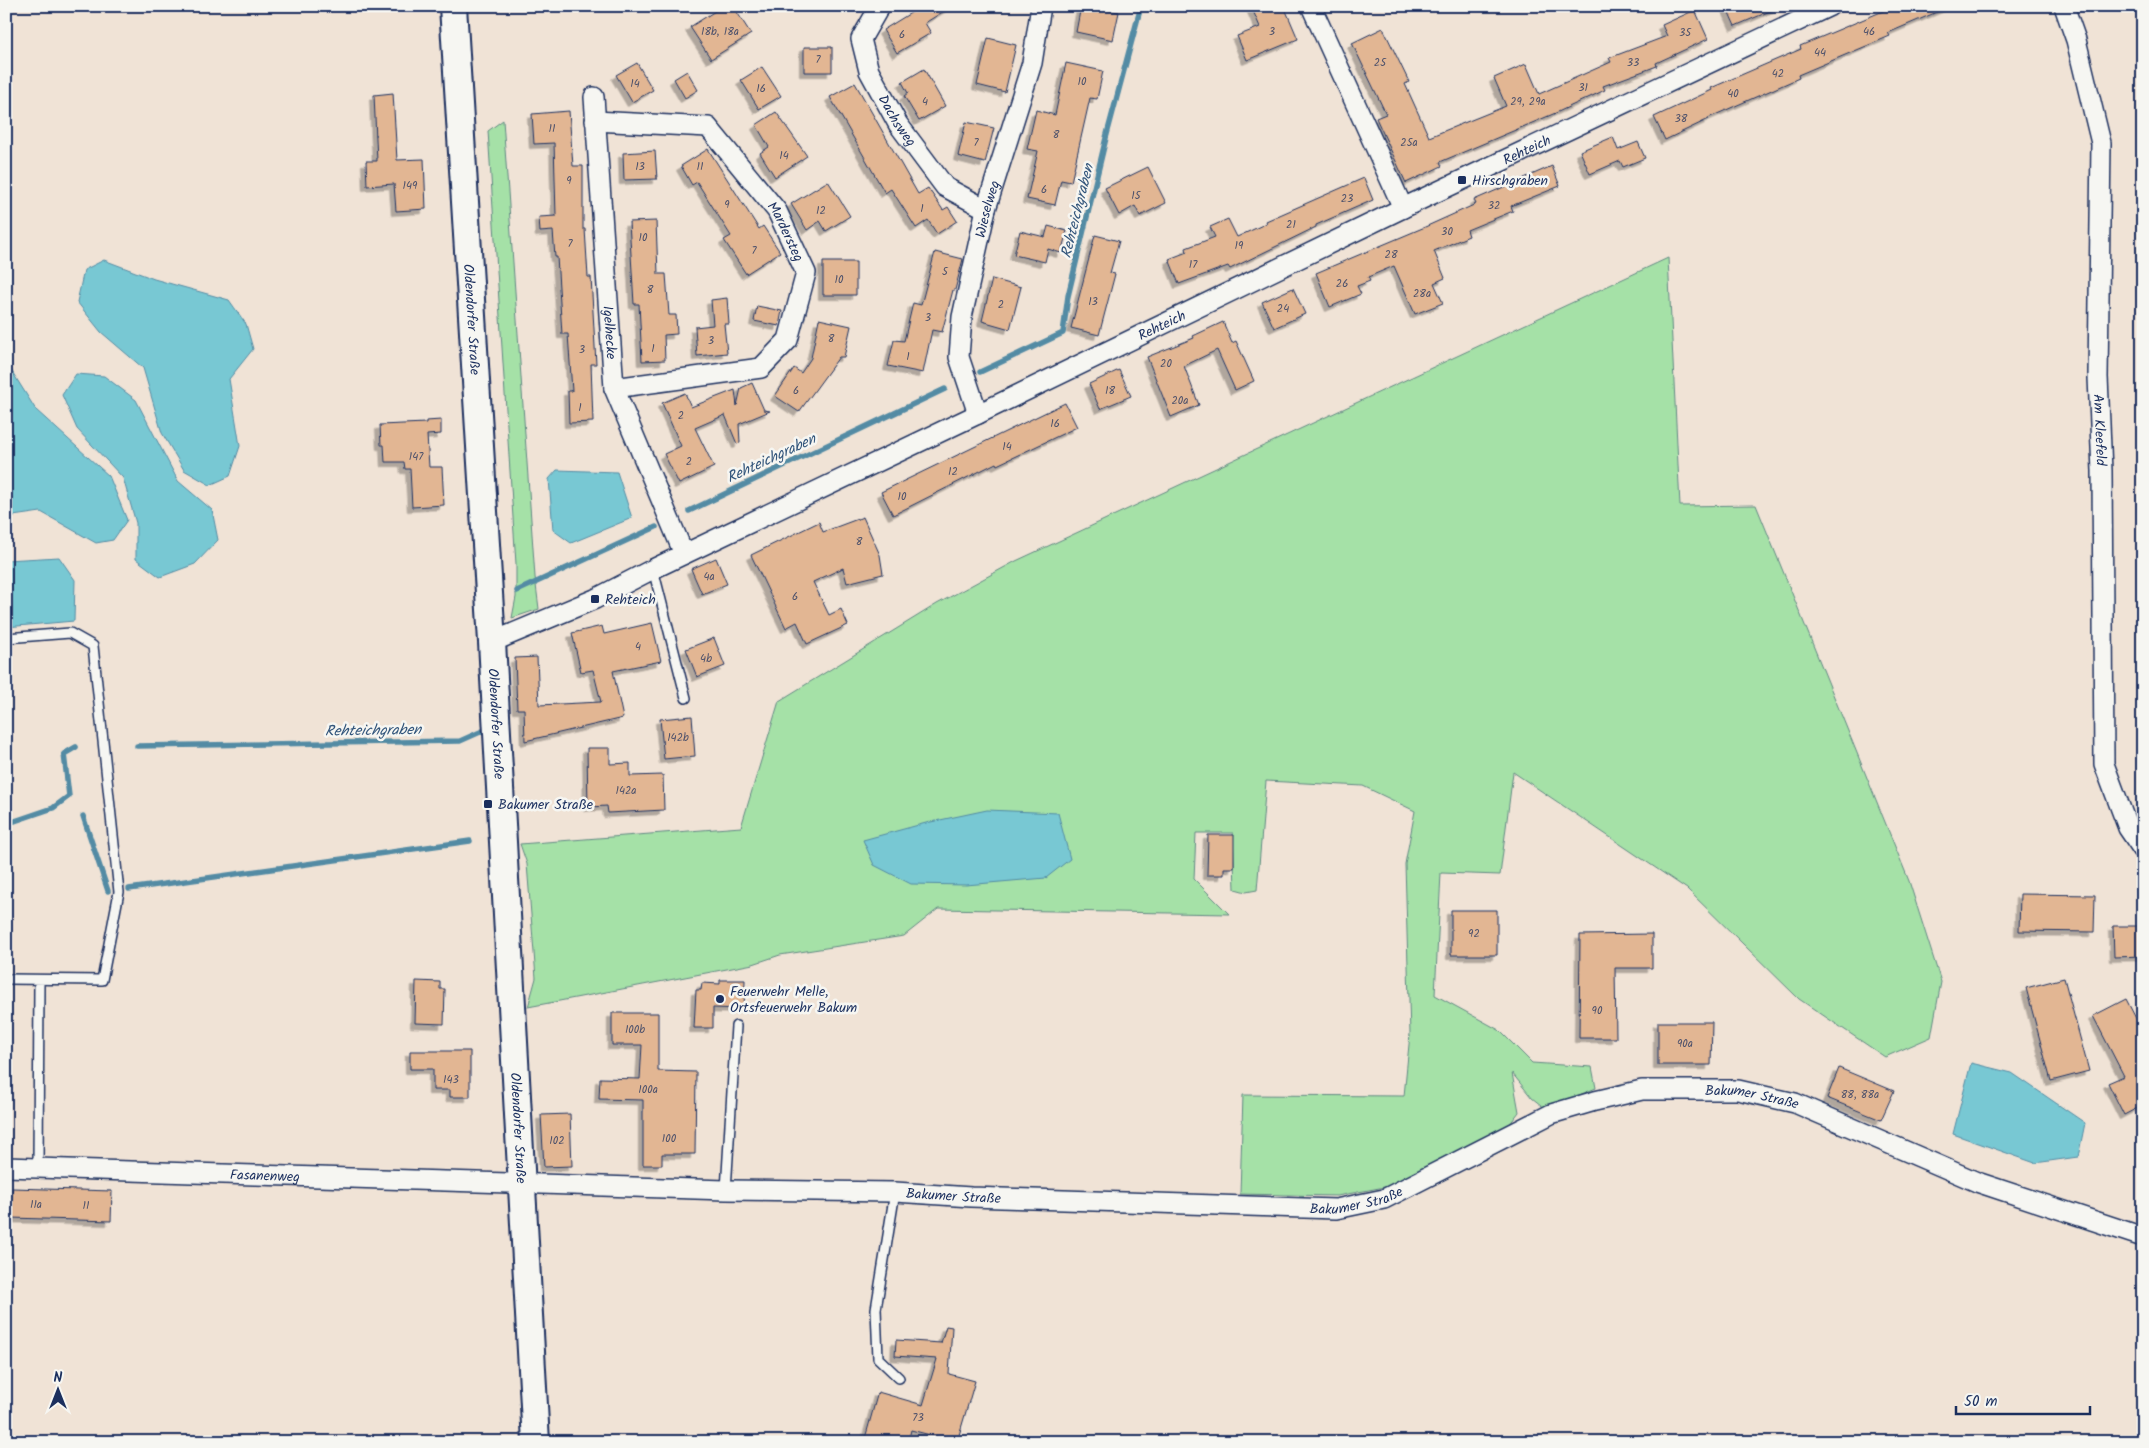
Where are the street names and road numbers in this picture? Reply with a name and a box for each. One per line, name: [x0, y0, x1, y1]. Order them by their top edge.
street label: Dachsweg: [872, 91, 921, 152]
street label: Rehteich: [1499, 130, 1555, 171]
street label: Wieselweg: [970, 178, 1006, 240]
street label: Mardersteg: [761, 197, 809, 265]
street label: Oldendorfer Straße: [457, 263, 486, 376]
street label: Igelhecke: [596, 305, 622, 361]
street label: Rehteich: [1134, 305, 1190, 347]
street label: Am Kleefeld: [2087, 394, 2112, 467]
street label: Oldendorfer Straße: [481, 668, 510, 781]
street label: Oldendorfer Straße: [504, 1072, 532, 1185]
street label: Bakumer Straße: [1705, 1079, 1803, 1116]
street label: Fasanenweg: [229, 1164, 300, 1188]
street label: Bakumer Straße: [1309, 1181, 1408, 1221]
street label: Bakumer Straße: [905, 1183, 1002, 1210]

